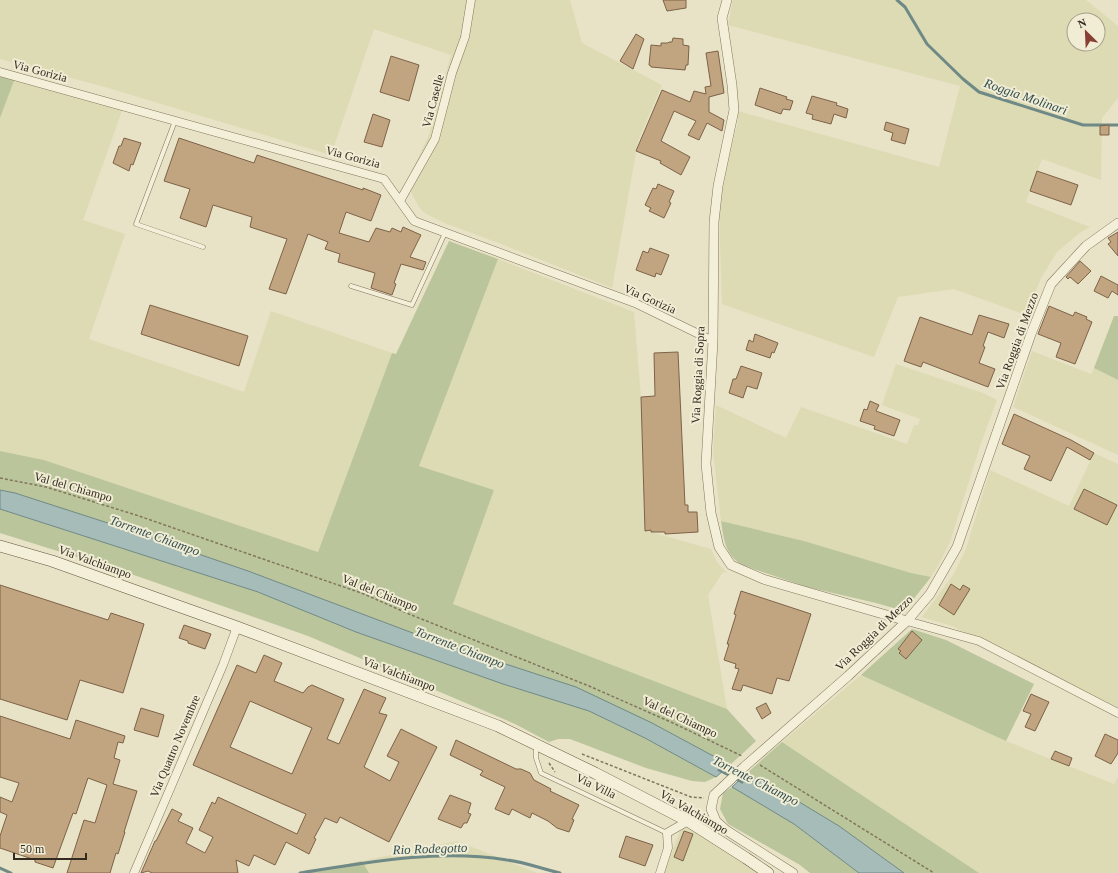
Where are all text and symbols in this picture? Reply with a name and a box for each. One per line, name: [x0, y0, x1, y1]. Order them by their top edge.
north arrow: [1066, 12, 1106, 52]
text: N: [1076, 16, 1088, 30]
street label: Via Gorizia: [11, 57, 69, 85]
street label: Via Caselle: [419, 73, 447, 129]
water label: Roggia Molinari: [981, 75, 1070, 118]
street label: Via Gorizia: [324, 143, 382, 171]
street label: Via Gorizia: [622, 281, 679, 317]
street label: Via Roggia di Mezzo: [993, 291, 1041, 391]
street label: Via Roggia di Sopra: [688, 325, 708, 424]
street label: Val del Chiampo: [32, 469, 114, 505]
water label: Torrente Chiampo: [108, 512, 202, 559]
street label: Via Valchiampo: [57, 542, 133, 582]
street label: Val del Chiampo: [340, 571, 420, 615]
street label: Via Roggia di Mezzo: [832, 592, 916, 674]
water label: Torrente Chiampo: [413, 623, 507, 672]
street label: Via Valchiampo: [361, 654, 437, 694]
street label: Via Quattro Novembre: [147, 693, 203, 799]
street label: Val del Chiampo: [640, 694, 720, 740]
water label: Torrente Chiampo: [710, 752, 802, 809]
street label: Via Villa: [574, 770, 619, 802]
street label: Via Valchiampo: [657, 787, 731, 837]
scale bar: [14, 835, 86, 861]
water label: Rio Rodegotto: [391, 840, 468, 857]
text: 50 m: [20, 842, 45, 856]

